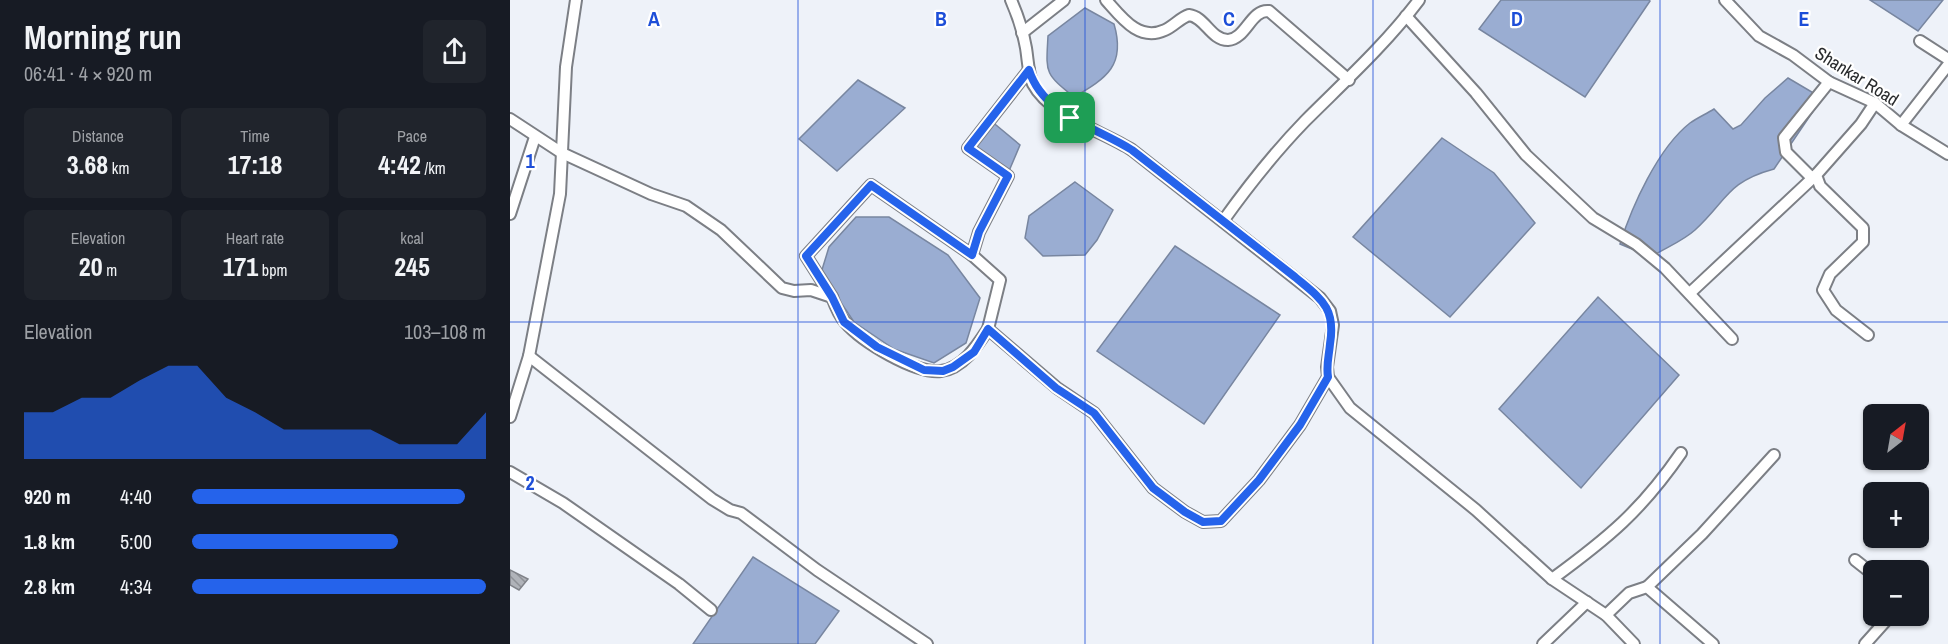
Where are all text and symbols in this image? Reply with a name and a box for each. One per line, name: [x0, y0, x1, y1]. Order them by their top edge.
text: A: [648, 5, 660, 32]
text: B: [935, 5, 947, 32]
text: C: [1223, 5, 1235, 32]
text: D: [1511, 5, 1523, 32]
text: E: [1799, 5, 1810, 32]
text: Morning run: [24, 15, 182, 59]
button: share: [423, 20, 486, 83]
street label: Shankar Road: [1810, 40, 1904, 112]
text: 06:41 · 4 × 920 m: [24, 60, 152, 87]
pin: [1044, 92, 1095, 143]
icon: arrive: [1053, 101, 1086, 134]
text: Distance: [72, 125, 124, 147]
text: Time: [240, 125, 270, 147]
text: Pace: [397, 125, 427, 147]
text: 3.68: [67, 147, 108, 182]
text: 17:18: [228, 147, 282, 182]
text: 4:42: [378, 147, 421, 182]
text: 1: [525, 147, 535, 174]
text: km: [108, 157, 129, 179]
text: /km: [421, 157, 446, 179]
text: Elevation: [71, 227, 125, 249]
text: Heart rate: [226, 227, 284, 249]
text: kcal: [400, 227, 424, 249]
text: 20: [79, 249, 103, 284]
text: 171: [223, 249, 258, 284]
text: 245: [394, 249, 430, 284]
text: m: [103, 259, 117, 281]
text: bpm: [258, 259, 287, 281]
text: Elevation: [24, 318, 92, 345]
text: 103–108 m: [404, 318, 486, 345]
north arrow: [1863, 404, 1929, 470]
map controls: [1863, 404, 1929, 626]
text: 2: [525, 469, 535, 496]
button: +: [1863, 482, 1929, 548]
text: 920 m: [24, 483, 71, 510]
text: 4:40: [120, 483, 152, 510]
text: 1.8 km: [24, 528, 75, 555]
text: 5:00: [120, 528, 152, 555]
button: −: [1863, 560, 1929, 626]
text: 2.8 km: [24, 573, 75, 600]
text: 4:34: [120, 573, 152, 600]

